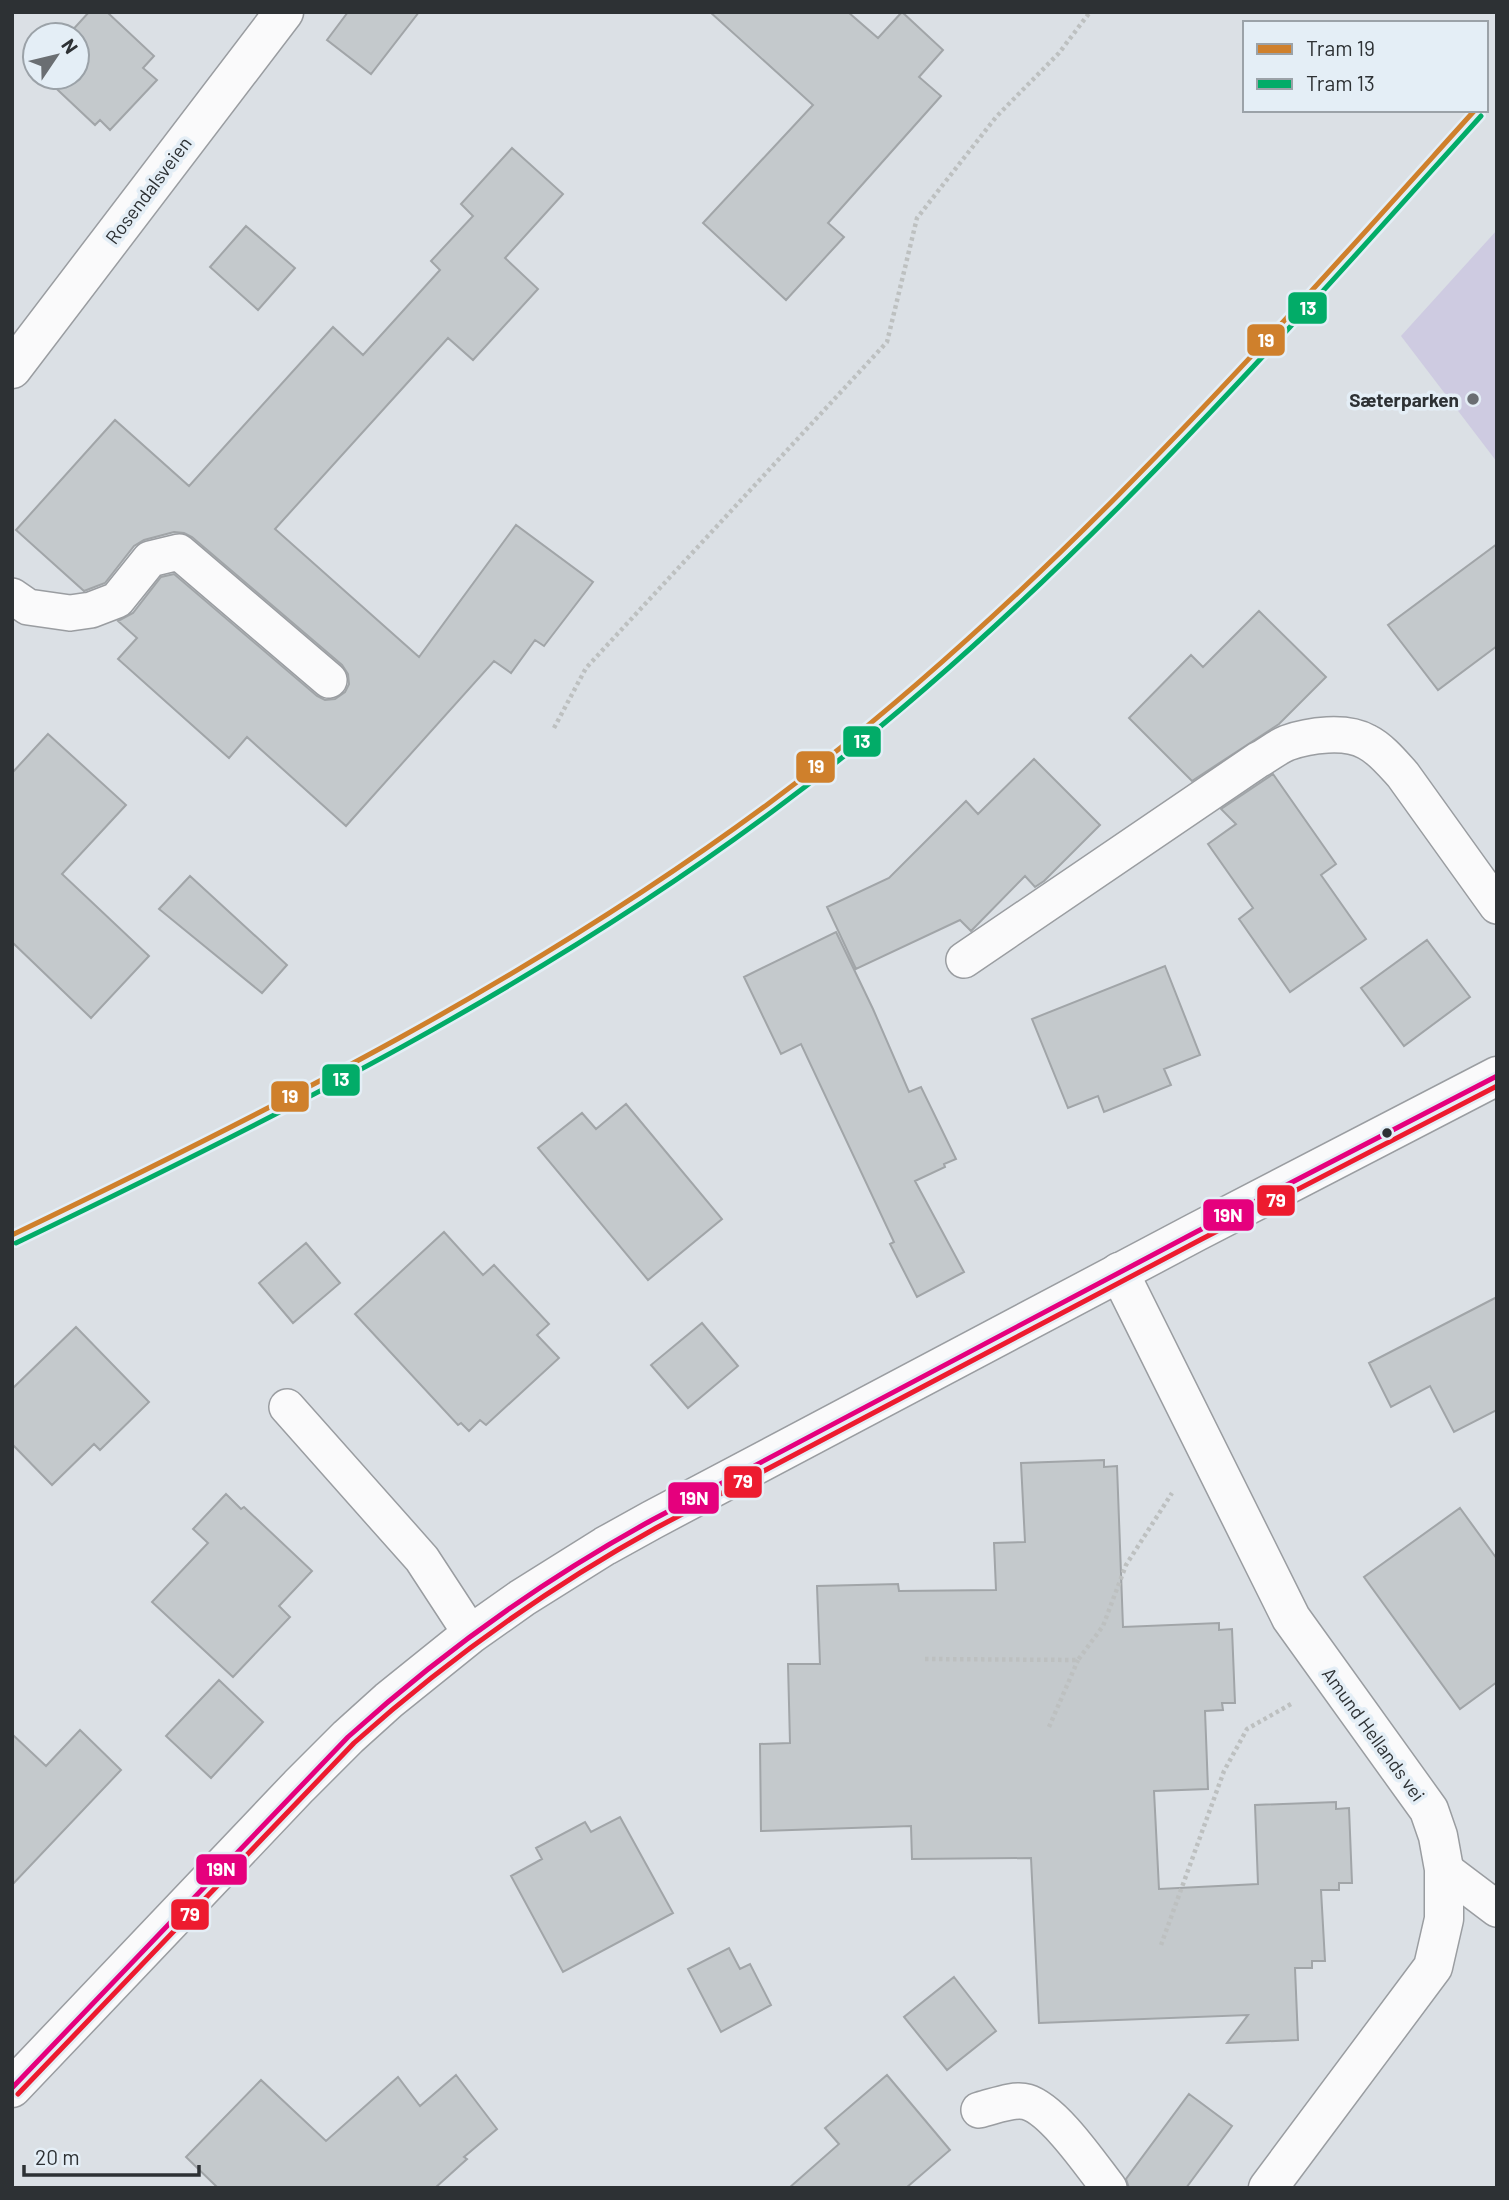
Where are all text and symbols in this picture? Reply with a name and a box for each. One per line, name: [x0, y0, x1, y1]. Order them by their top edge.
north arrow: [21, 21, 91, 91]
legend: [1243, 21, 1488, 112]
text: N: [57, 34, 83, 58]
text: Tram 19: [1306, 35, 1375, 60]
text: Tram 13: [1306, 70, 1375, 95]
street label: Rosendalsveien: [100, 132, 196, 248]
line badge: 13: [1287, 291, 1328, 325]
text: 13: [1300, 296, 1317, 319]
line badge: 19: [1246, 323, 1286, 357]
text: 19: [1258, 328, 1274, 351]
place label: Sæterparken: [1349, 388, 1459, 411]
marker: Sæterparken: [1465, 391, 1481, 407]
line badge: 13: [842, 725, 882, 758]
text: 13: [854, 729, 871, 752]
line badge: 19: [795, 750, 836, 784]
text: 19: [808, 754, 824, 777]
line badge: 13: [321, 1063, 361, 1097]
text: 13: [333, 1067, 350, 1090]
line badge: 19: [270, 1080, 310, 1113]
text: 19: [282, 1084, 298, 1107]
unlabelled marker: [1380, 1126, 1394, 1140]
line badge: 79: [1256, 1184, 1296, 1217]
text: 79: [1266, 1188, 1286, 1211]
line badge: 19N: [1202, 1198, 1255, 1232]
text: 19N: [1213, 1203, 1243, 1226]
line badge: 79: [723, 1465, 763, 1499]
text: 79: [733, 1469, 753, 1492]
line badge: 19N: [667, 1481, 720, 1515]
text: 19N: [679, 1486, 709, 1509]
street label: Amund Hellands vei: [1318, 1663, 1430, 1805]
line badge: 19N: [195, 1853, 248, 1886]
text: 19N: [206, 1857, 236, 1880]
line badge: 79: [170, 1898, 210, 1931]
text: 79: [180, 1902, 200, 1925]
scale bar: [24, 2134, 200, 2178]
text: 20 m: [35, 2144, 80, 2169]

